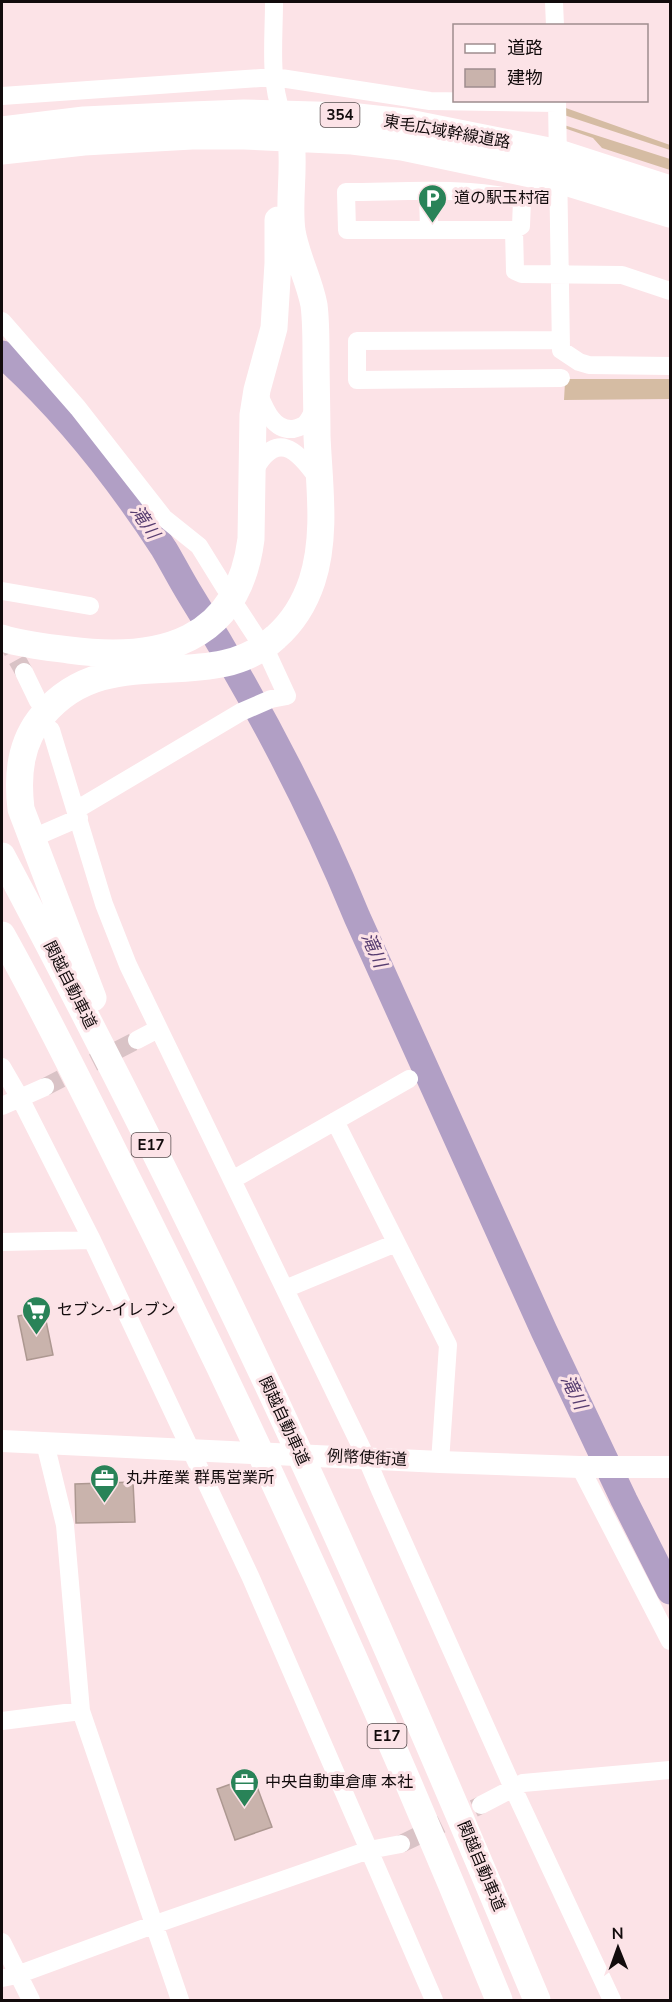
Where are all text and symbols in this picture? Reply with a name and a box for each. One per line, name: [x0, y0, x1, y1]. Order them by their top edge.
legend: [453, 24, 648, 102]
text: 道路: [507, 36, 543, 60]
text: 建物: [507, 66, 543, 90]
road number: 354: [320, 103, 360, 127]
street label: 東毛広域幹線道路: [382, 110, 512, 154]
parking icon: 道の駅玉村宿: [417, 182, 449, 224]
place label: 道の駅玉村宿: [454, 187, 550, 209]
water label: 滝川: [125, 500, 166, 545]
water label: 滝川: [356, 929, 393, 973]
street label: 関越自動車道: [38, 937, 102, 1033]
road number: E17: [132, 1133, 170, 1157]
supermarket icon: セブン-イレブン: [20, 1294, 52, 1336]
place label: セブン-イレブン: [57, 1299, 176, 1321]
water label: 滝川: [555, 1371, 594, 1415]
street label: 関越自動車道: [254, 1373, 314, 1469]
street label: 例幣使街道: [326, 1445, 408, 1471]
office icon: 丸井産業 群馬営業所: [89, 1462, 121, 1504]
place label: 丸井産業 群馬営業所: [126, 1467, 274, 1489]
road number: E17: [368, 1724, 406, 1748]
office icon: 中央自動車倉庫 本社: [228, 1766, 260, 1808]
place label: 中央自動車倉庫 本社: [265, 1771, 413, 1793]
street label: 関越自動車道: [452, 1818, 510, 1914]
north arrow: [588, 1918, 648, 1978]
text: N: [612, 1923, 624, 1945]

